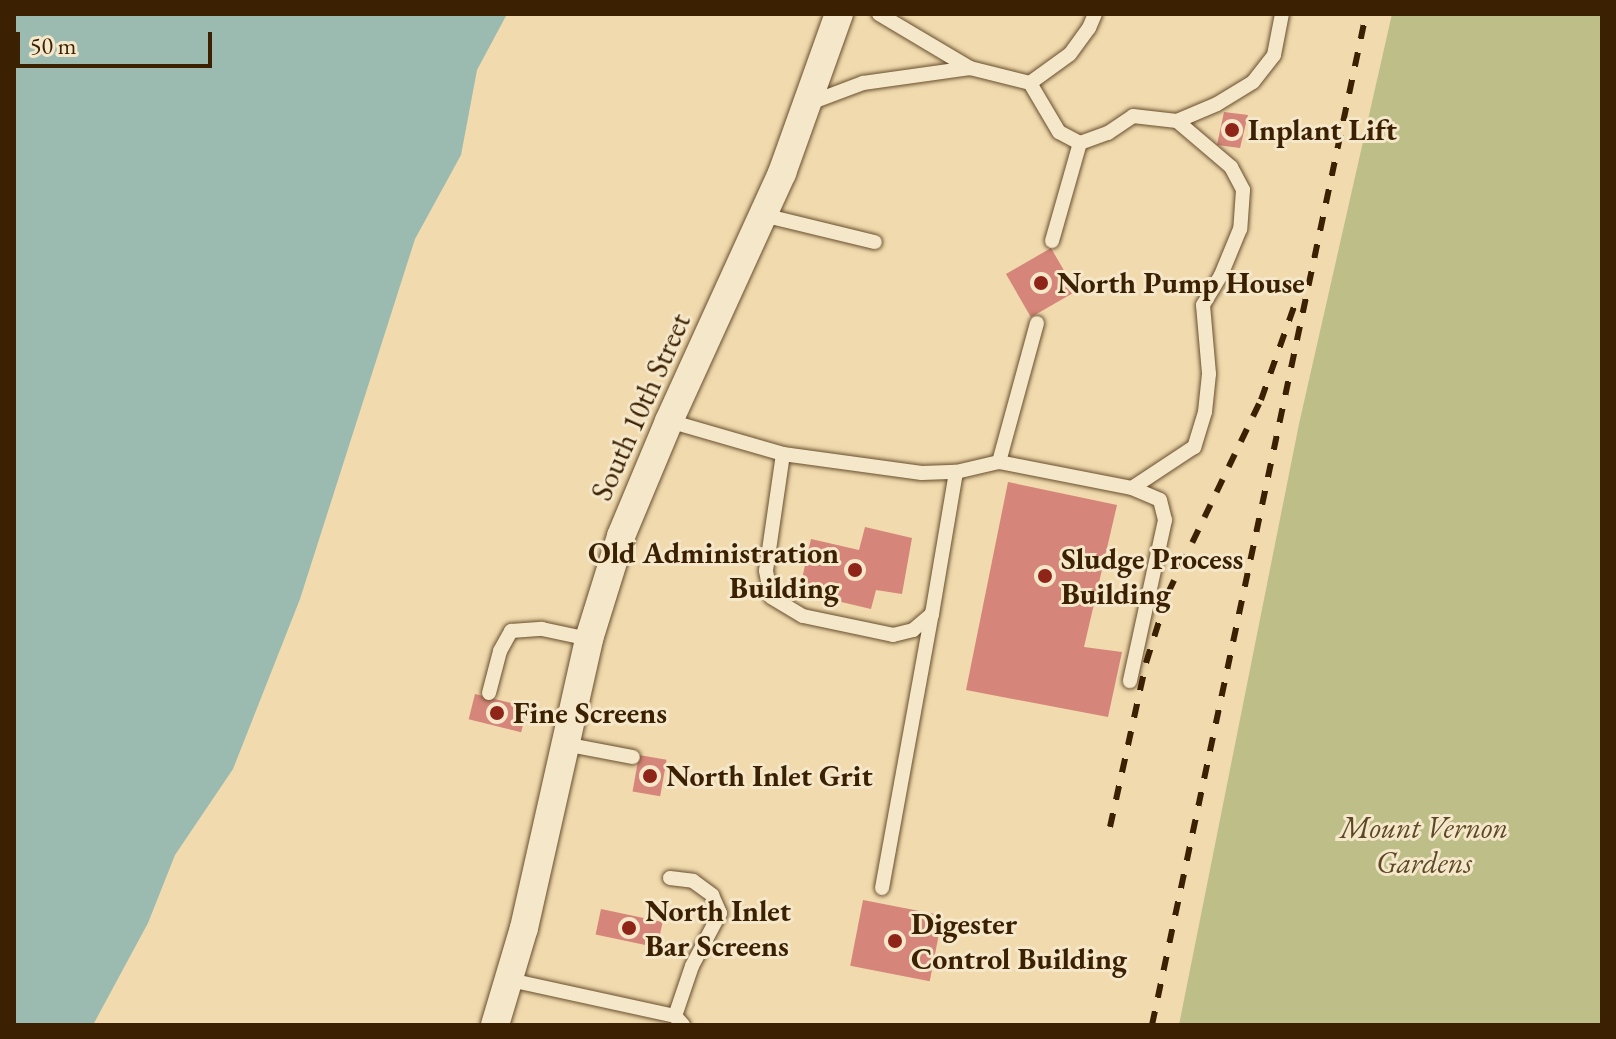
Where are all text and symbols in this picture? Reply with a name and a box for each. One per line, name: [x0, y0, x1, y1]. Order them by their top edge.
scale bar: [20, 16, 216, 66]
text: 50 m: [30, 30, 77, 61]
place label: Inplant Lift: [1248, 112, 1397, 148]
marker: Inplant Lift: [1223, 121, 1241, 139]
place label: North Pump House: [1057, 265, 1305, 301]
marker: North Pump House: [1032, 274, 1050, 292]
street label: South 10th Street: [584, 308, 698, 506]
place label: Old Administration Building: [588, 535, 839, 606]
place label: Sludge Process Building: [1061, 541, 1243, 612]
marker: Old Administration Building: [846, 561, 864, 579]
marker: Sludge Process Building: [1036, 567, 1054, 585]
place label: Fine Screens: [513, 695, 667, 731]
marker: Fine Screens: [488, 704, 506, 722]
place label: North Inlet Grit: [666, 758, 873, 794]
marker: North Inlet Grit: [641, 767, 659, 785]
park label: Mount Vernon Gardens: [1340, 810, 1508, 880]
place label: North Inlet Bar Screens: [645, 893, 791, 964]
place label: Digester Control Building: [911, 906, 1127, 976]
marker: North Inlet Bar Screens: [620, 919, 638, 937]
marker: Digester Control Building: [886, 932, 904, 950]

